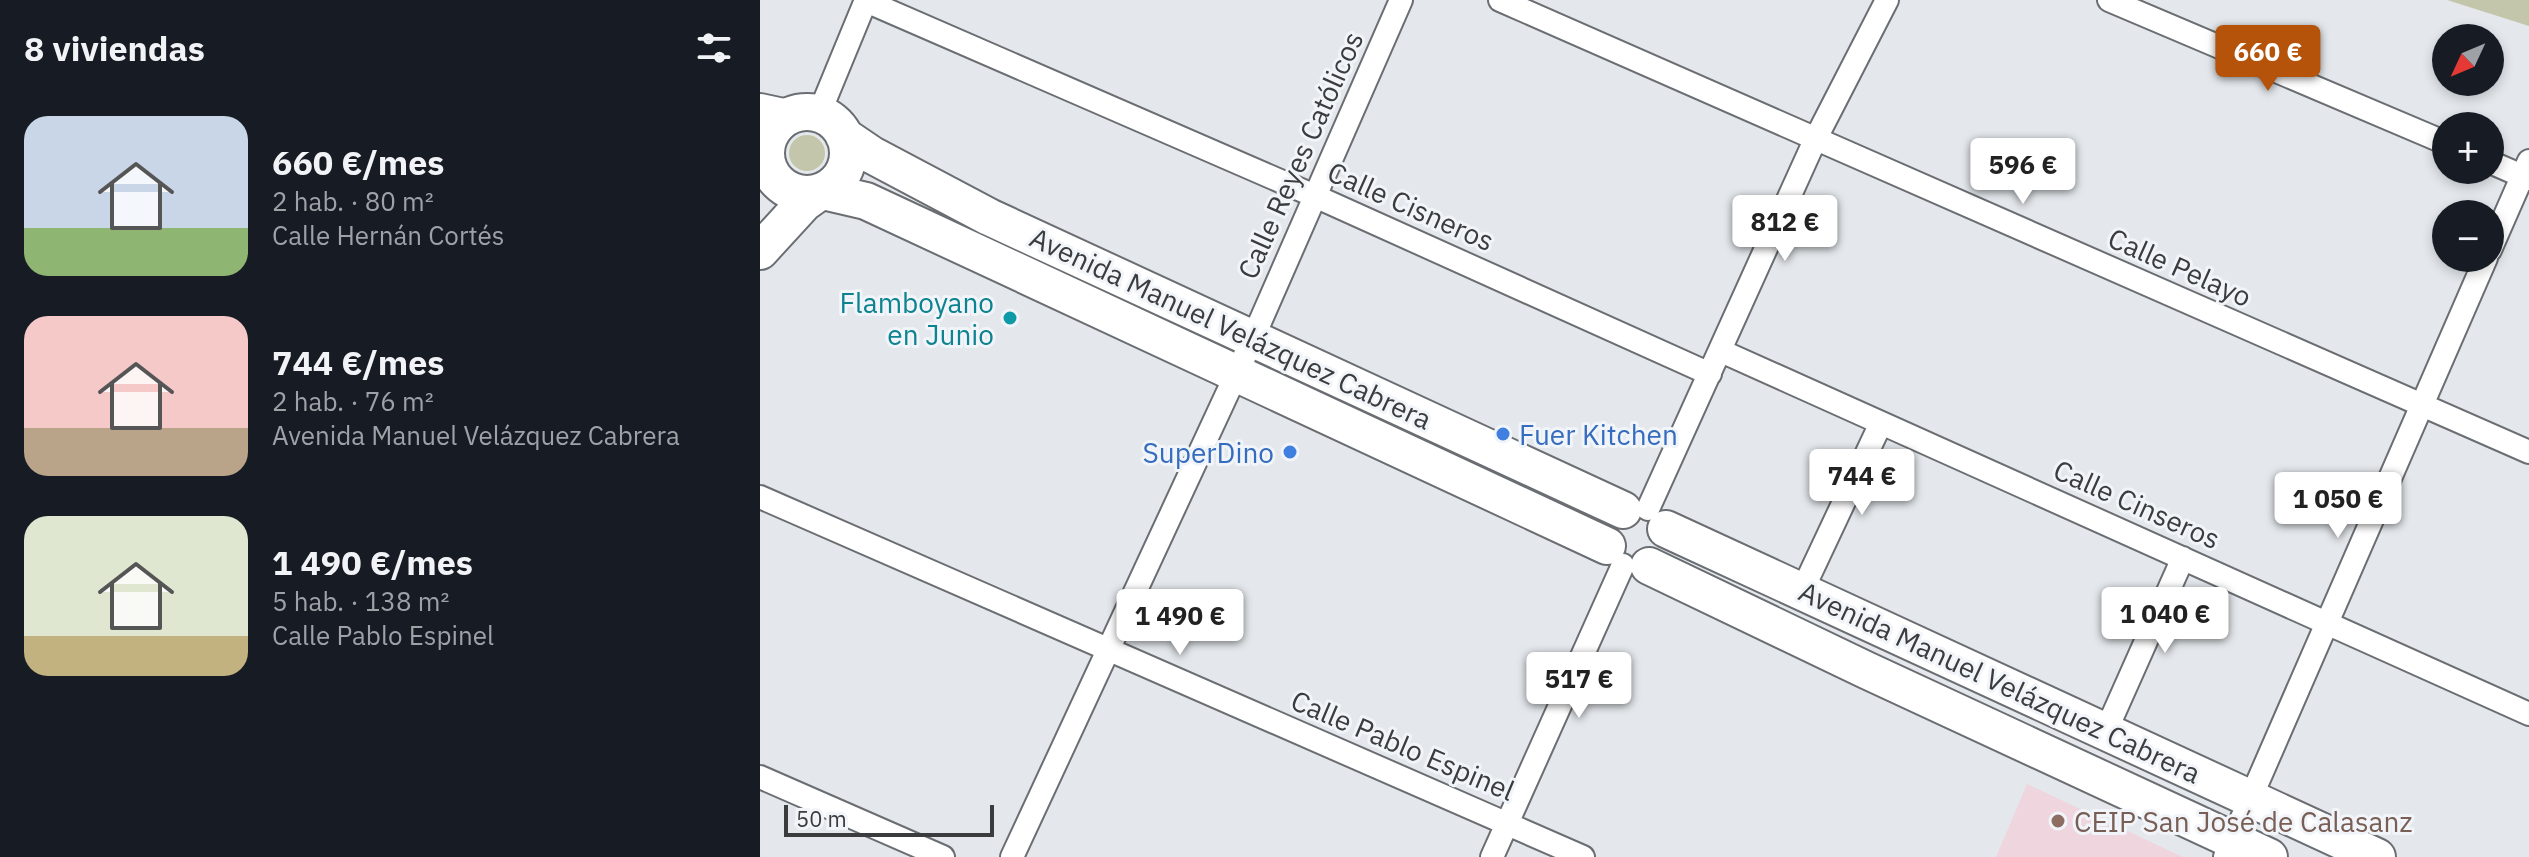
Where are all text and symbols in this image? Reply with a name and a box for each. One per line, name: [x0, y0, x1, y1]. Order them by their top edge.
north arrow: [2432, 24, 2504, 96]
map controls: [2432, 24, 2504, 272]
street label: Calle Reyes Católicos: [1229, 25, 1371, 285]
pin: 660 €: [2212, 25, 2324, 93]
text: 8 viviendas: [24, 26, 205, 70]
icon: filters: [692, 26, 736, 70]
text: 660 €: [2233, 34, 2303, 68]
button: +: [2432, 112, 2504, 184]
pin: 596 €: [1967, 138, 2079, 206]
text: 660 €/mes: [272, 140, 444, 184]
text: 596 €: [1988, 147, 2058, 181]
icon: home: [88, 148, 184, 244]
street label: Calle Cisneros: [1322, 153, 1500, 259]
text: 2 hab. · 80 m²: [272, 184, 434, 218]
pin: 812 €: [1729, 195, 1841, 263]
button: −: [2432, 200, 2504, 272]
text: 812 €: [1750, 204, 1820, 238]
text: Calle Hernán Cortés: [272, 218, 505, 252]
street label: Avenida Manuel Velázquez Cabrera: [1024, 218, 1438, 438]
street label: Calle Pelayo: [2103, 219, 2257, 315]
place label: Flamboyano en Junio: [839, 284, 994, 353]
marker: Flamboyano en Junio: [1001, 309, 1019, 327]
text: 744 €/mes: [272, 340, 444, 384]
icon: home: [88, 348, 184, 444]
text: 2 hab. · 76 m²: [272, 384, 434, 418]
place label: Fuer Kitchen: [1519, 416, 1678, 453]
text: Avenida Manuel Velázquez Cabrera: [272, 418, 680, 452]
marker: Fuer Kitchen: [1494, 425, 1512, 443]
place label: SuperDino: [1143, 434, 1274, 471]
marker: SuperDino: [1281, 443, 1299, 461]
pin: 744 €: [1806, 449, 1918, 517]
street label: Calle Cinseros: [2048, 451, 2226, 557]
text: 744 €: [1827, 458, 1897, 492]
pin: 1 050 €: [2264, 472, 2412, 540]
text: 1 050 €: [2293, 481, 2383, 515]
text: 1 490 €/mes: [272, 540, 473, 584]
icon: home: [88, 548, 184, 644]
street label: Avenida Manuel Velázquez Cabrera: [1793, 572, 2207, 792]
text: 5 hab. · 138 m²: [272, 584, 449, 618]
pin: 1 040 €: [2091, 587, 2239, 655]
pin: 1 490 €: [1106, 589, 1254, 657]
text: 1 040 €: [2120, 596, 2210, 630]
text: 1 490 €: [1135, 598, 1225, 632]
text: Calle Pablo Espinel: [272, 618, 494, 652]
pin: 517 €: [1523, 652, 1635, 720]
text: 517 €: [1544, 661, 1614, 695]
street label: Calle Pablo Espinel: [1286, 681, 1520, 809]
scale bar: [784, 801, 994, 837]
place label: CEIP San José de Calasanz: [2074, 803, 2412, 840]
text: 50 m: [796, 804, 847, 833]
marker: CEIP San José de Calasanz: [2049, 812, 2067, 830]

